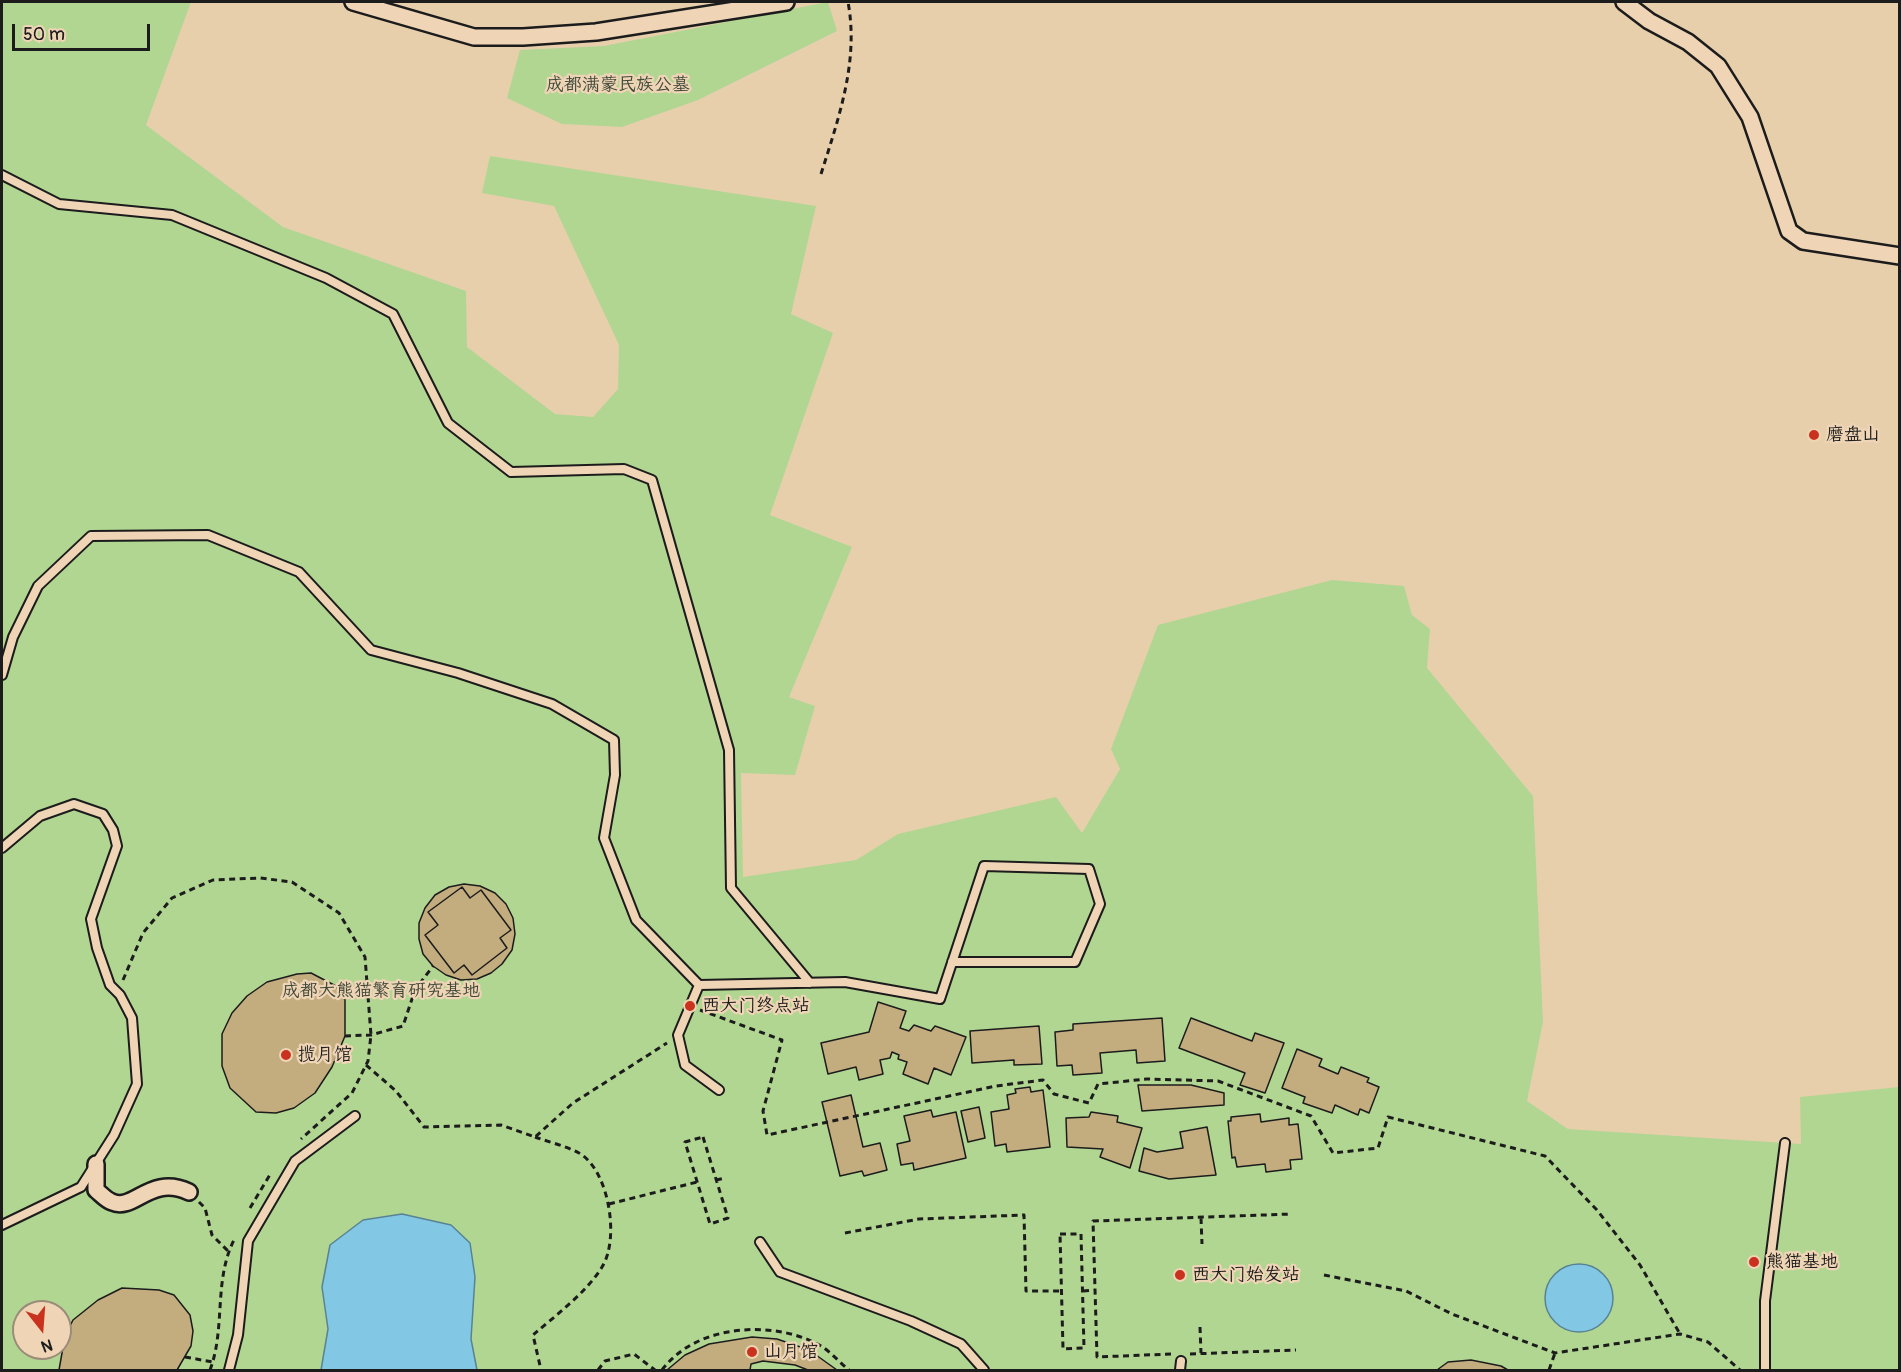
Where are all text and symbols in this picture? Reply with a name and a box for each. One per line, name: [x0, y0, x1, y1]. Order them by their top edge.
scale bar: [15, 12, 153, 50]
text: 50 m: [23, 23, 65, 46]
park label: 成都满蒙民族公墓: [546, 74, 690, 96]
place label: 磨盘山: [1826, 424, 1880, 446]
marker: 磨盘山: [1807, 428, 1821, 442]
park label: 成都大熊猫繁育研究基地: [282, 980, 480, 1002]
place label: 西大门终点站: [702, 995, 810, 1017]
marker: 西大门终点站: [683, 999, 697, 1013]
place label: 揽月馆: [298, 1044, 352, 1066]
marker: 揽月馆: [279, 1048, 293, 1062]
place label: 熊猫基地: [1766, 1251, 1838, 1273]
marker: 熊猫基地: [1747, 1255, 1761, 1269]
place label: 西大门始发站: [1192, 1264, 1300, 1286]
marker: 西大门始发站: [1173, 1268, 1187, 1282]
north arrow: [12, 1300, 72, 1360]
text: N: [39, 1334, 55, 1356]
place label: 山月馆: [764, 1341, 818, 1363]
marker: 山月馆: [745, 1345, 759, 1359]

